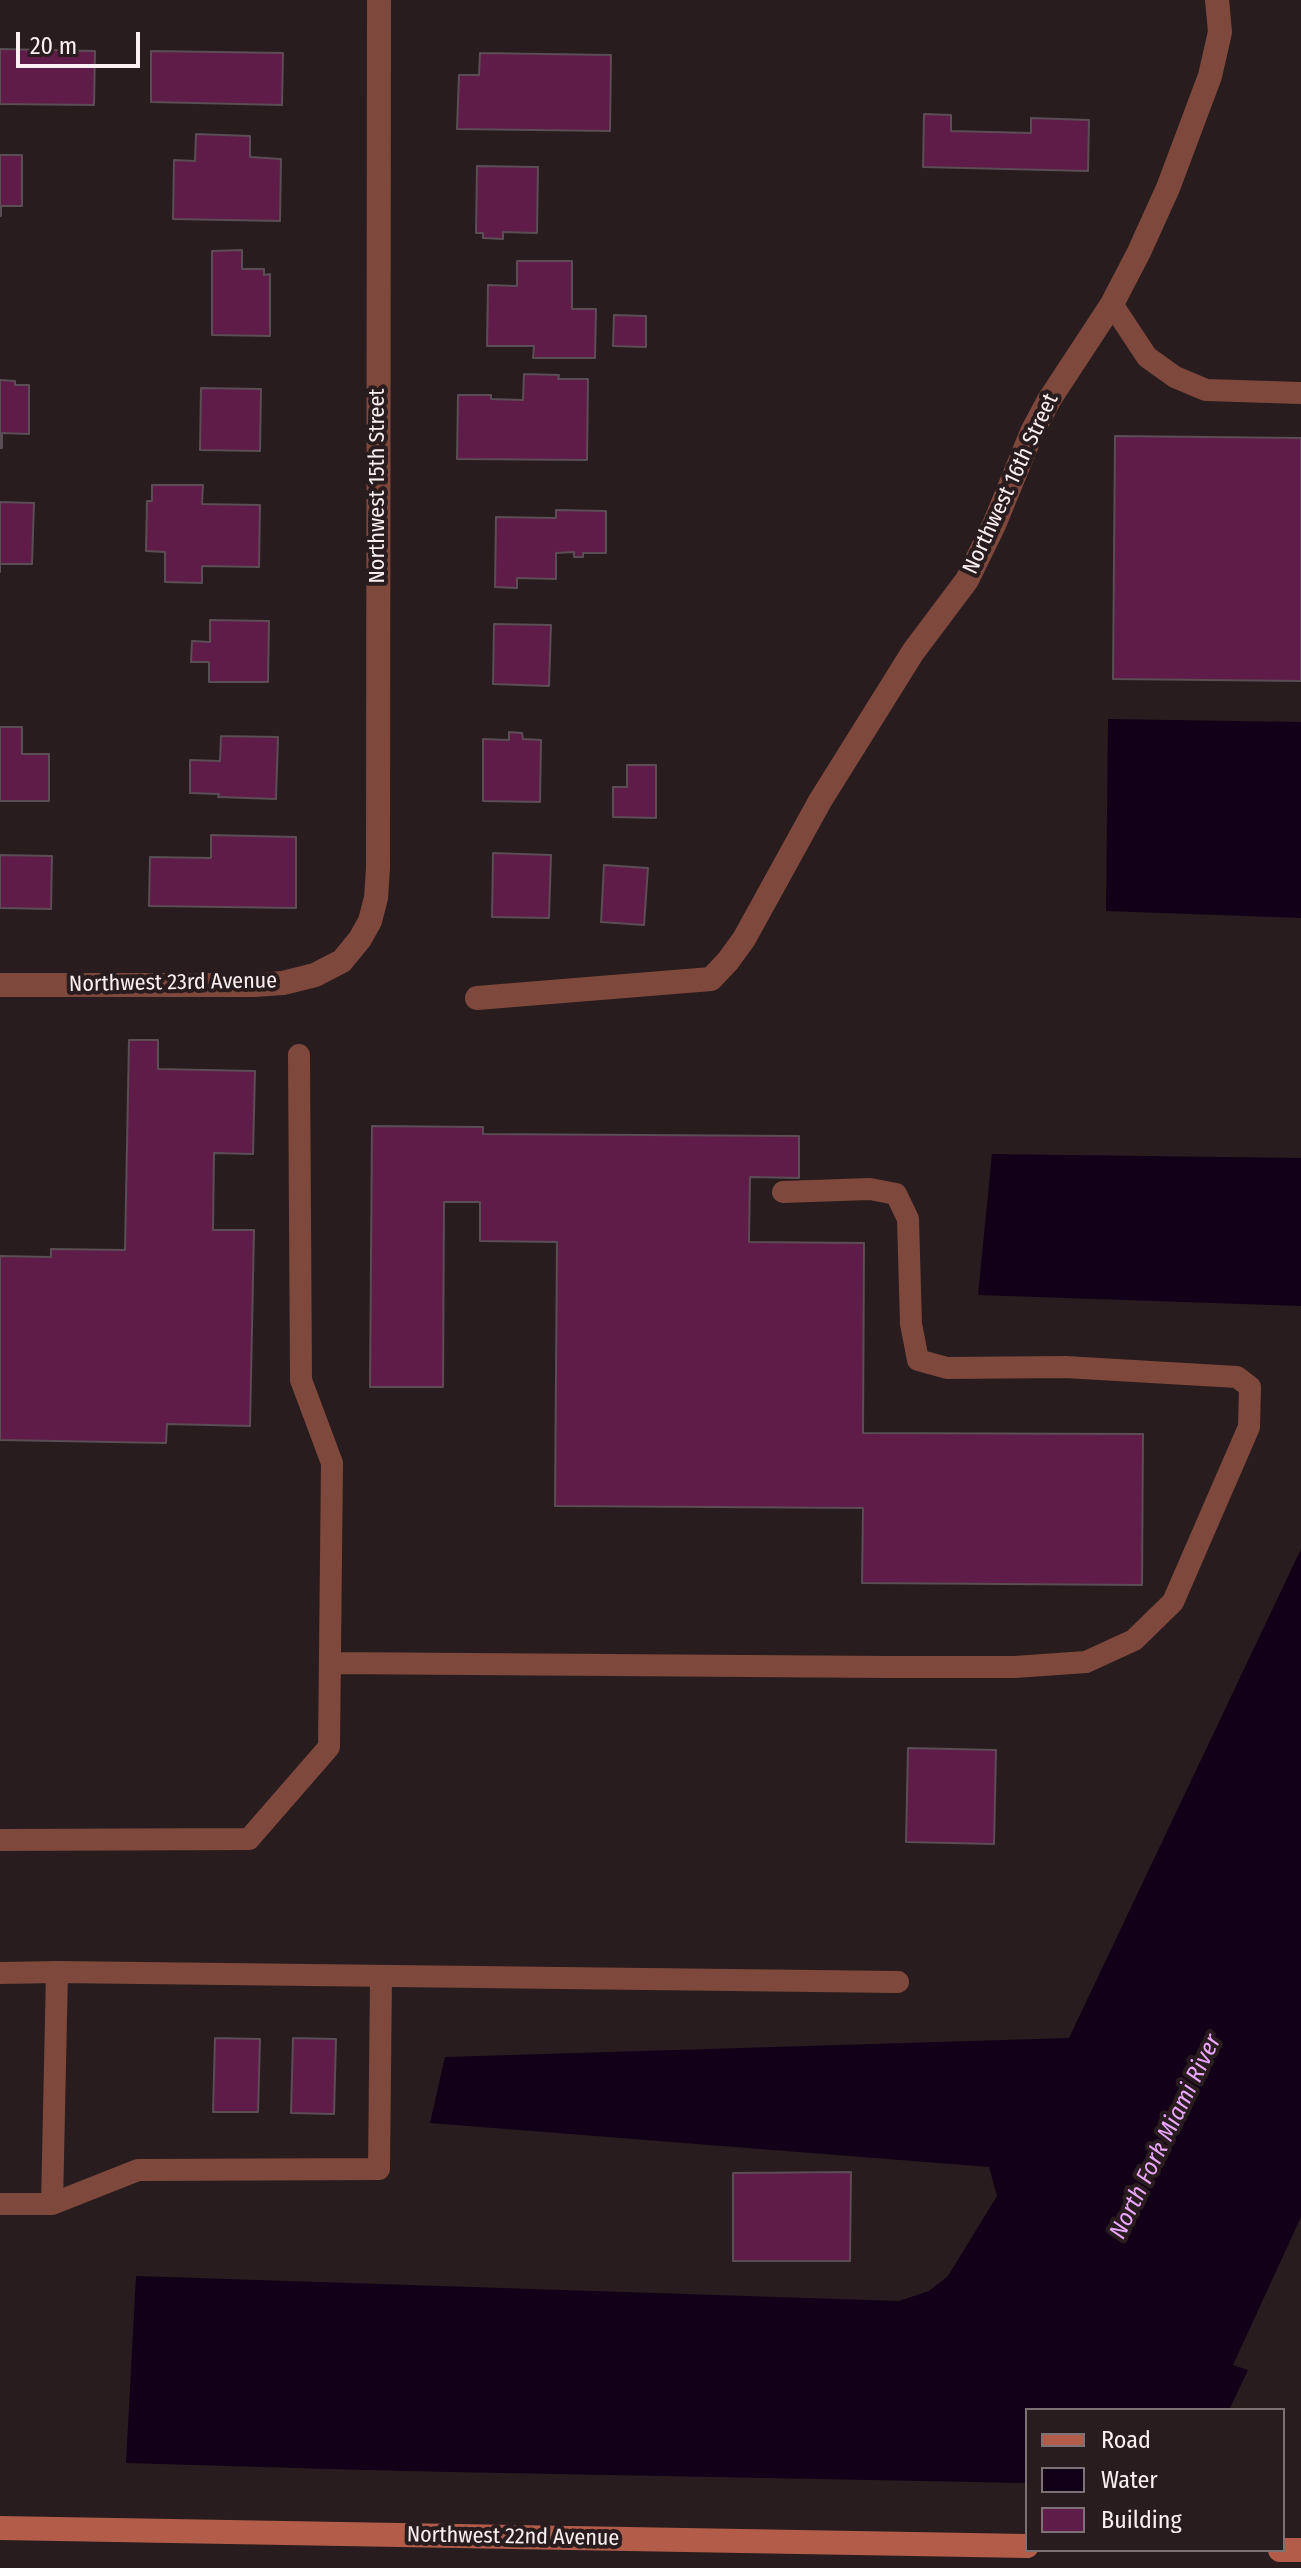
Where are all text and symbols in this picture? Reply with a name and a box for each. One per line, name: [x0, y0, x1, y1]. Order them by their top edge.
scale bar: [20, 16, 144, 66]
text: 20 m: [30, 32, 77, 60]
street label: Northwest 15th Street: [365, 388, 391, 584]
street label: Northwest 16th Street: [958, 390, 1064, 578]
street label: Northwest 23rd Avenue: [69, 968, 277, 998]
water label: North Fork Miami River: [1104, 2030, 1228, 2244]
legend: [1025, 2408, 1285, 2552]
text: Road: [1101, 2426, 1151, 2454]
text: Water: [1101, 2466, 1158, 2494]
text: Building: [1101, 2506, 1182, 2534]
street label: Northwest 22nd Avenue: [407, 2522, 619, 2552]

